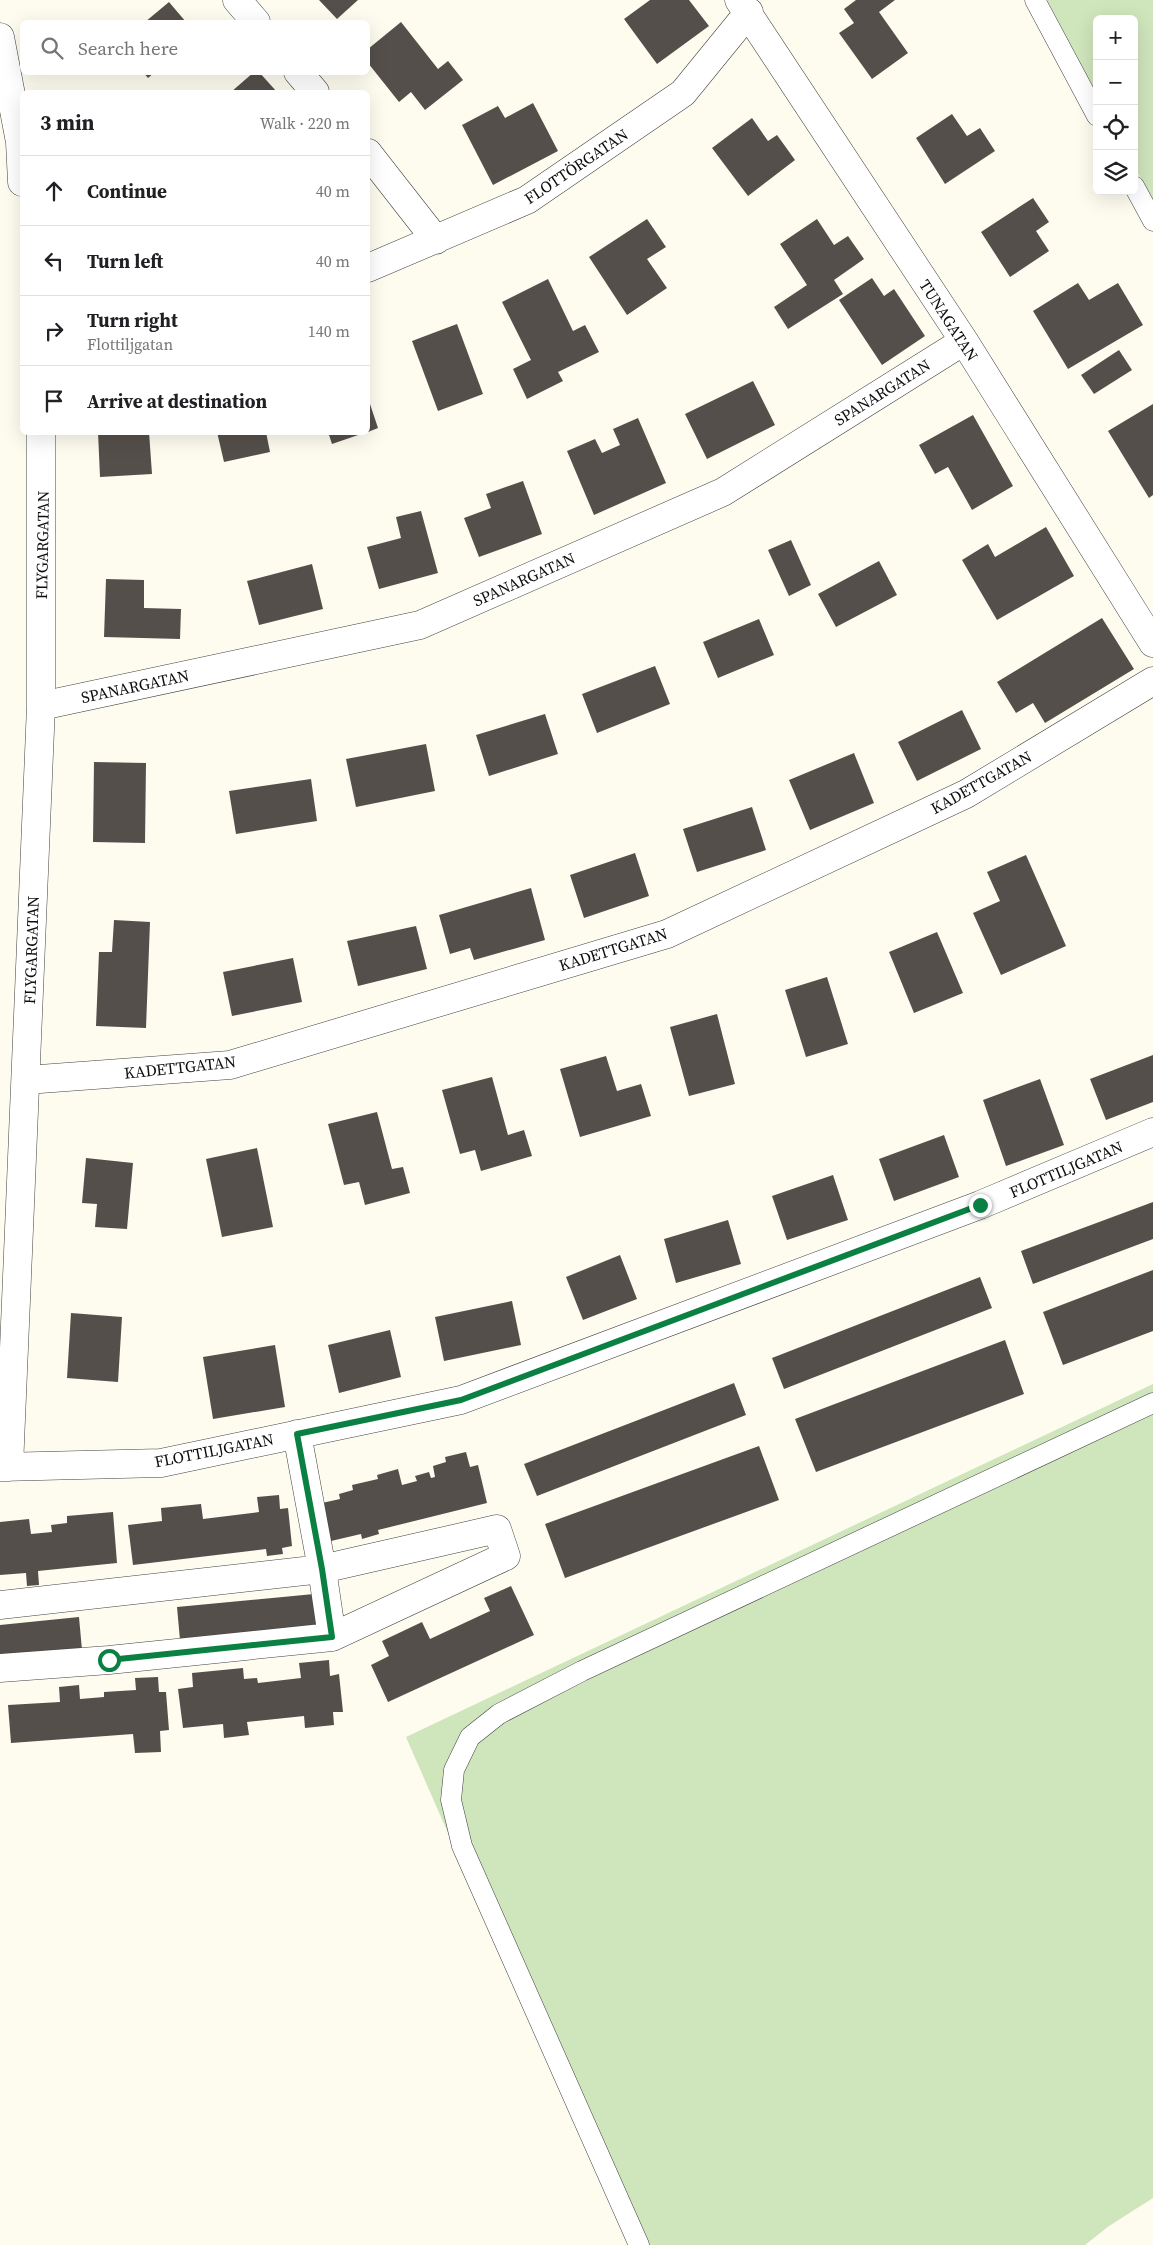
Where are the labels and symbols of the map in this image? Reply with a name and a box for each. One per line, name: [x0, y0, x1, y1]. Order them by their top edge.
street label: FLOTTÖRGATAN: [520, 123, 632, 209]
street label: TUNAGATAN: [914, 275, 984, 365]
street label: SPANARGATAN: [830, 353, 935, 430]
street label: FLYGARGATAN: [30, 490, 54, 600]
street label: SPANARGATAN: [469, 547, 579, 611]
street label: SPANARGATAN: [79, 664, 191, 708]
street label: KADETTGATAN: [927, 745, 1036, 819]
street label: FLYGARGATAN: [18, 895, 44, 1005]
street label: KADETTGATAN: [556, 922, 670, 976]
street label: KADETTGATAN: [123, 1050, 237, 1084]
street label: FLOTTILJGATAN: [1006, 1135, 1126, 1203]
route end: [969, 1194, 992, 1217]
street label: FLOTTILJGATAN: [152, 1428, 276, 1472]
route start: [98, 1649, 121, 1672]

